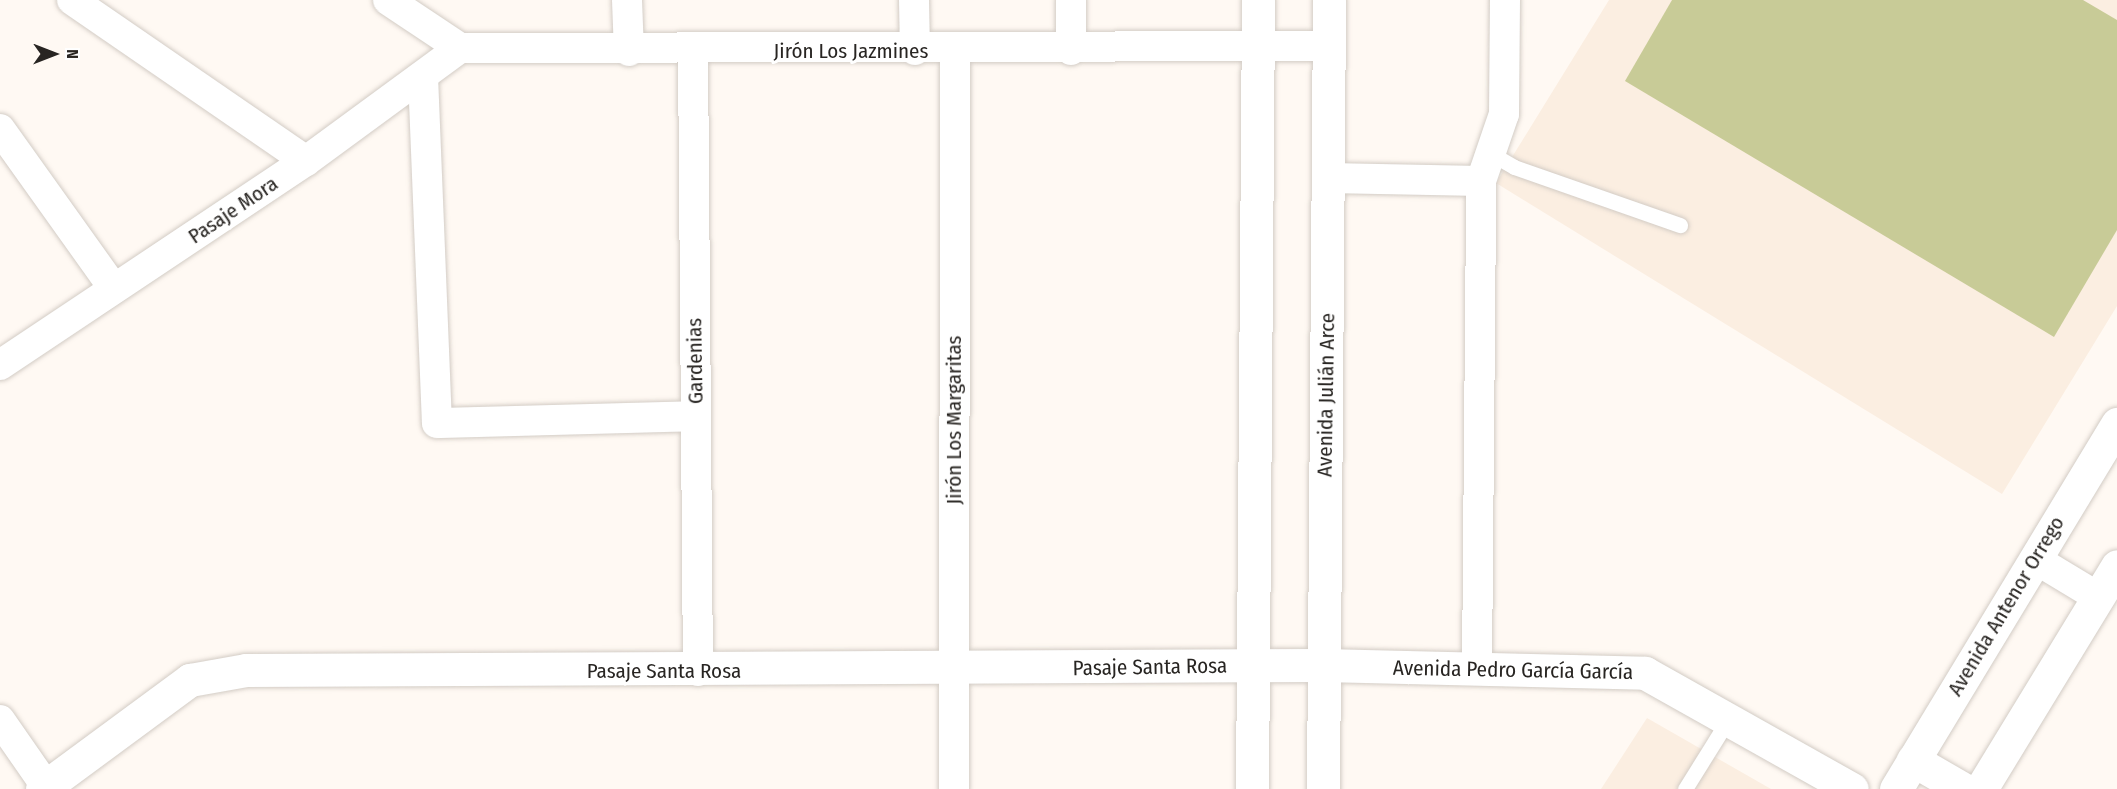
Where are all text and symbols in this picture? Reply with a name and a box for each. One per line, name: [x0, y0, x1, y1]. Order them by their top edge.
north arrow: [24, 24, 84, 84]
street label: Jirón Los Jazmines: [774, 38, 928, 64]
text: N: [63, 49, 82, 59]
street label: Pasaje Mora: [183, 171, 283, 249]
street label: Avenida Julián Arce: [1312, 313, 1340, 477]
street label: Gardenias: [682, 318, 708, 404]
street label: Jirón Los Margaritas: [941, 335, 967, 505]
street label: Avenida Antenor Orrego: [1942, 512, 2070, 700]
street label: Pasaje Santa Rosa: [1073, 653, 1227, 681]
street label: Avenida Pedro García García: [1393, 655, 1633, 685]
street label: Pasaje Santa Rosa: [587, 658, 741, 684]

